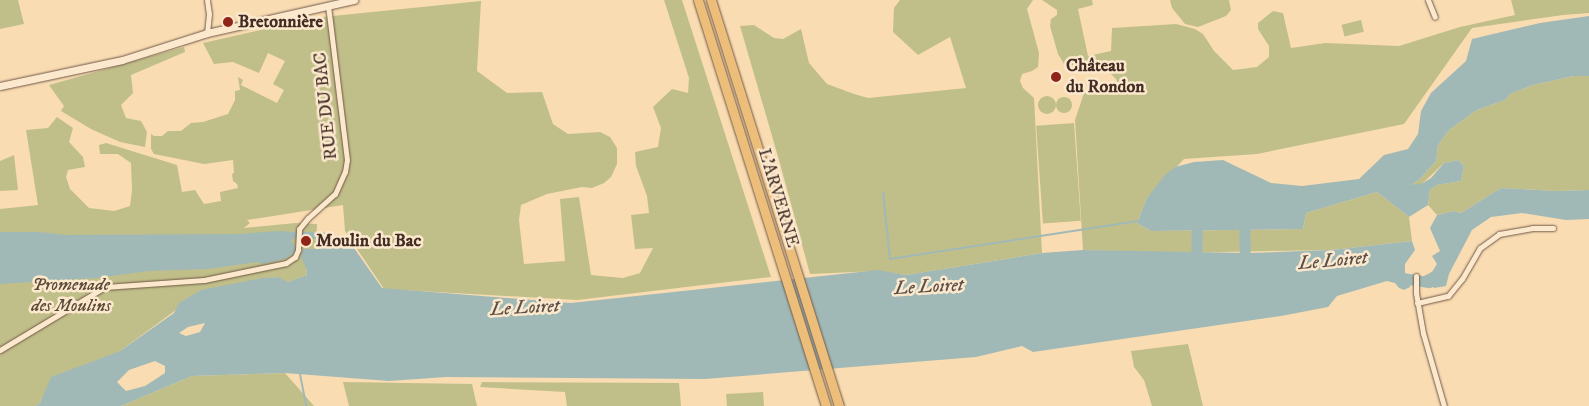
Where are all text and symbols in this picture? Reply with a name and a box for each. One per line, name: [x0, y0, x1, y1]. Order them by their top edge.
place label: Bretonnière: [238, 11, 323, 33]
marker: Bretonnière: [222, 16, 234, 28]
street label: RUE DU BAC: [310, 51, 342, 161]
place label: Château du Rondon: [1066, 56, 1145, 98]
marker: Château du Rondon: [1050, 71, 1062, 83]
street label: L'ARVERNE: [753, 146, 803, 250]
place label: Moulin du Bac: [316, 230, 421, 252]
marker: Moulin du Bac: [300, 235, 312, 247]
water label: Le Loiret: [1298, 247, 1368, 275]
water label: Le Loiret: [894, 274, 964, 300]
park label: Promenade des Moulins: [31, 275, 111, 318]
water label: Le Loiret: [490, 295, 560, 321]

